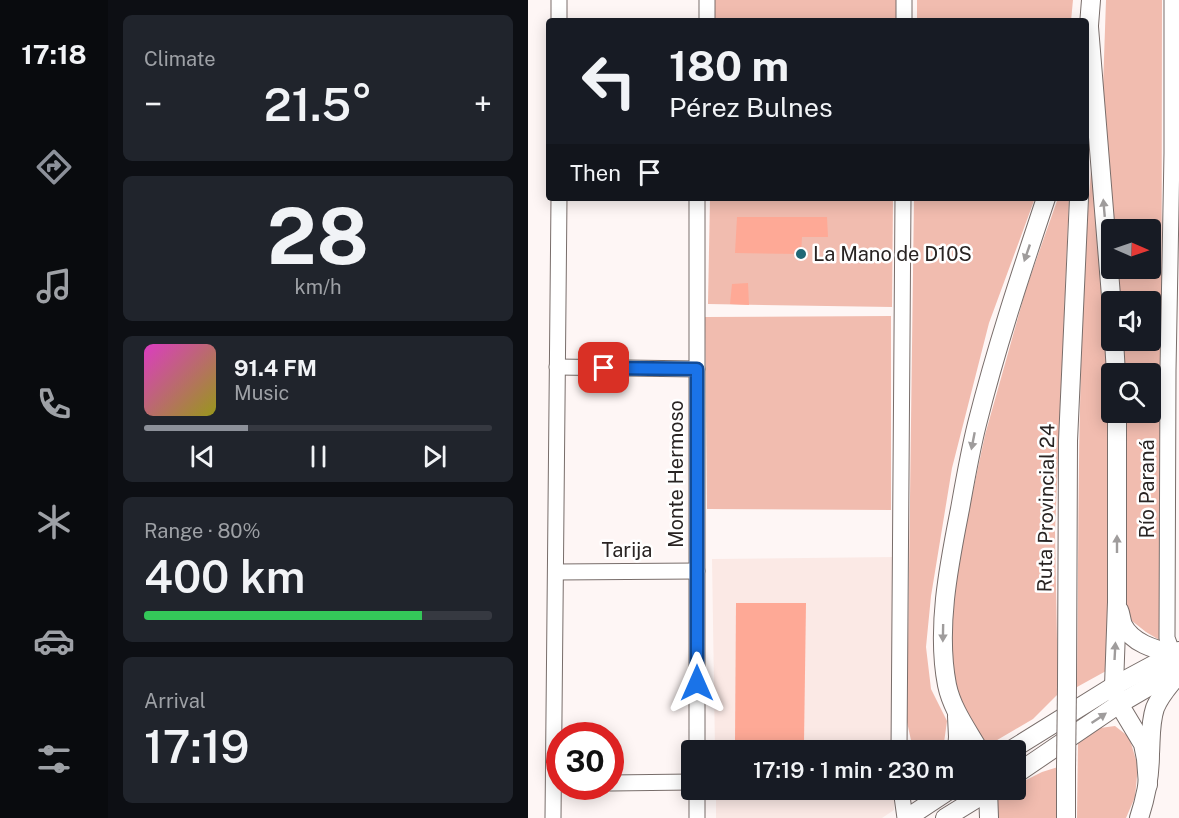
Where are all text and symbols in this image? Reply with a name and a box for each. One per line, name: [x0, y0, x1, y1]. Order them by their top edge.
text: 17:18: [21, 38, 87, 70]
text: 180 m: [669, 41, 789, 90]
icon: left: [570, 42, 648, 120]
text: Climate: [144, 47, 216, 71]
text: 21.5°: [264, 78, 372, 131]
text: −: [144, 85, 162, 123]
text: +: [474, 85, 492, 123]
text: Pérez Bulnes: [669, 91, 833, 123]
icon: directions: [33, 146, 75, 188]
icon: arrive: [633, 156, 666, 189]
text: Then: [570, 160, 621, 186]
text: 28: [267, 190, 369, 282]
one-way arrow: [1099, 199, 1109, 218]
north arrow: [1101, 219, 1161, 279]
map controls: [1101, 219, 1161, 423]
place label: La Mano de D10S: [813, 242, 972, 266]
one-way arrow: [1022, 244, 1032, 262]
marker: La Mano de D10S: [794, 247, 808, 261]
icon: music: [33, 265, 75, 307]
text: km/h: [294, 275, 342, 299]
button: sound: [1101, 291, 1161, 351]
pin: [578, 342, 629, 393]
icon: arrive: [587, 351, 620, 384]
text: 91.4 FM: [234, 355, 317, 381]
button: search: [1101, 363, 1161, 423]
text: Music: [234, 381, 289, 405]
icon: phone: [33, 383, 75, 425]
street label: Monte Hermoso: [664, 400, 688, 548]
street label: Ruta Provincial 24: [1033, 423, 1059, 593]
one-way arrow: [968, 431, 977, 450]
icon: previous: [186, 440, 219, 473]
icon: pause: [302, 440, 335, 473]
icon: next: [418, 440, 451, 473]
street label: Río Paraná: [1135, 440, 1159, 538]
icon: climate: [33, 501, 75, 543]
text: Range · 80%: [144, 519, 261, 543]
one-way arrow: [1112, 534, 1122, 553]
street label: Tarija: [602, 538, 652, 562]
text: 400 km: [144, 550, 305, 603]
icon: car: [33, 620, 75, 662]
one-way arrow: [938, 623, 948, 642]
one-way arrow: [1111, 641, 1120, 660]
position arrow: [665, 651, 729, 715]
text: Arrival: [144, 689, 206, 713]
one-way arrow: [1091, 713, 1107, 724]
text: 17:19: [144, 720, 249, 773]
speed limit sign: 30: [546, 722, 624, 800]
icon: filters: [33, 738, 75, 780]
text: 17:19 · 1 min · 230 m: [753, 757, 954, 783]

